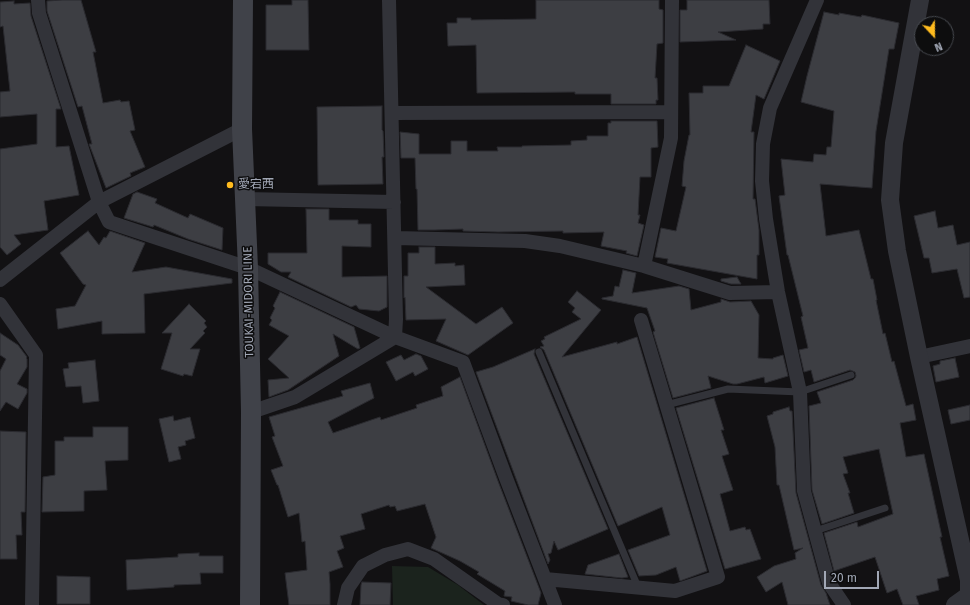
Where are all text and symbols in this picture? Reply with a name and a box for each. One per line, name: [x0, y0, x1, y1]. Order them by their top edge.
north arrow: [914, 16, 954, 56]
text: N: [932, 39, 944, 54]
place label: 愛宕西: [238, 178, 274, 192]
marker: 愛宕西: [225, 180, 235, 190]
street label: TOUKAI-MIDORI LINE: [241, 246, 257, 358]
scale bar: [826, 563, 881, 589]
text: 20 m: [831, 571, 857, 585]

